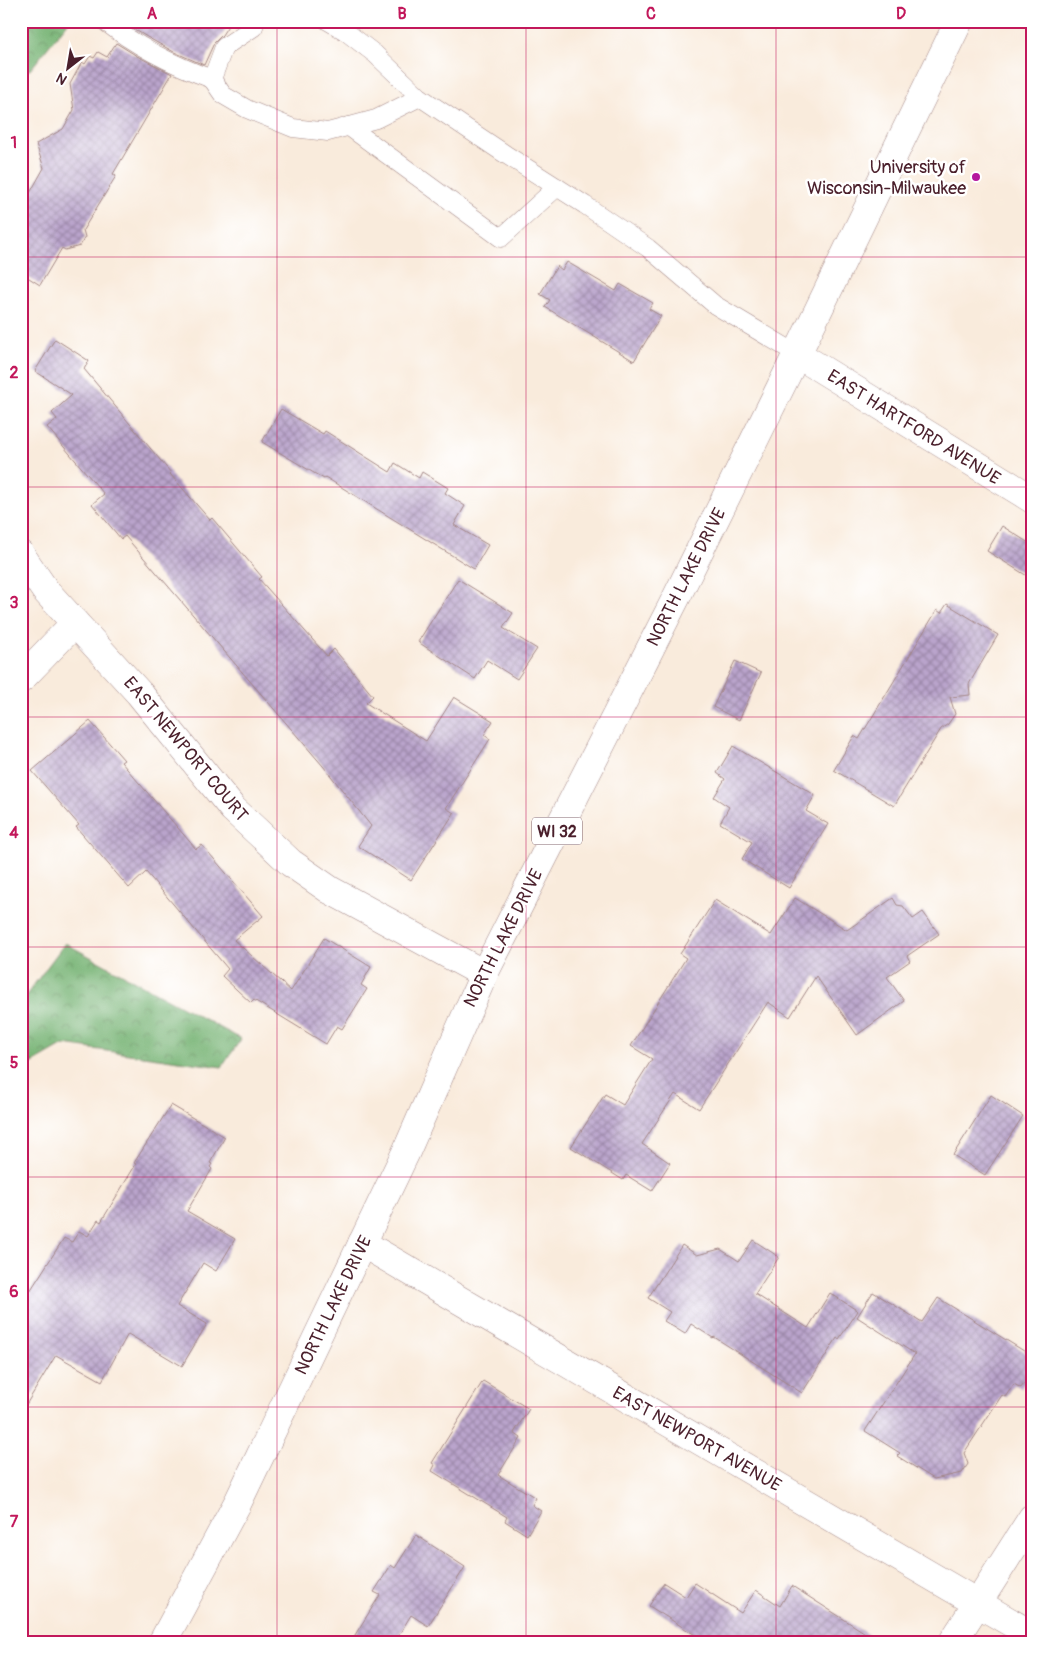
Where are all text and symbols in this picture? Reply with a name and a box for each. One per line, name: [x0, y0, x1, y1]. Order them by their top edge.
text: A: [147, 4, 158, 24]
text: B: [397, 4, 407, 24]
text: C: [646, 4, 656, 24]
text: D: [896, 4, 906, 24]
north arrow: [42, 42, 92, 92]
text: N: [53, 69, 70, 88]
text: 1: [11, 133, 17, 153]
place label: University of Wisconsin-Milwaukee: [807, 156, 967, 200]
marker: University of Wisconsin-Milwaukee: [970, 171, 982, 183]
text: 2: [10, 363, 19, 383]
street label: EAST HARTFORD AVENUE: [823, 365, 1005, 490]
street label: NORTH LAKE DRIVE: [642, 504, 731, 650]
text: 3: [10, 593, 19, 613]
street label: EAST NEWPORT COURT: [118, 672, 253, 826]
road number: WI 32: [532, 818, 582, 844]
text: 4: [9, 823, 19, 843]
street label: NORTH LAKE DRIVE: [459, 865, 548, 1011]
text: 5: [10, 1053, 19, 1073]
street label: NORTH LAKE DRIVE: [290, 1232, 377, 1379]
text: 6: [9, 1282, 19, 1302]
street label: EAST NEWPORT AVENUE: [608, 1382, 785, 1497]
text: 7: [10, 1512, 19, 1532]

